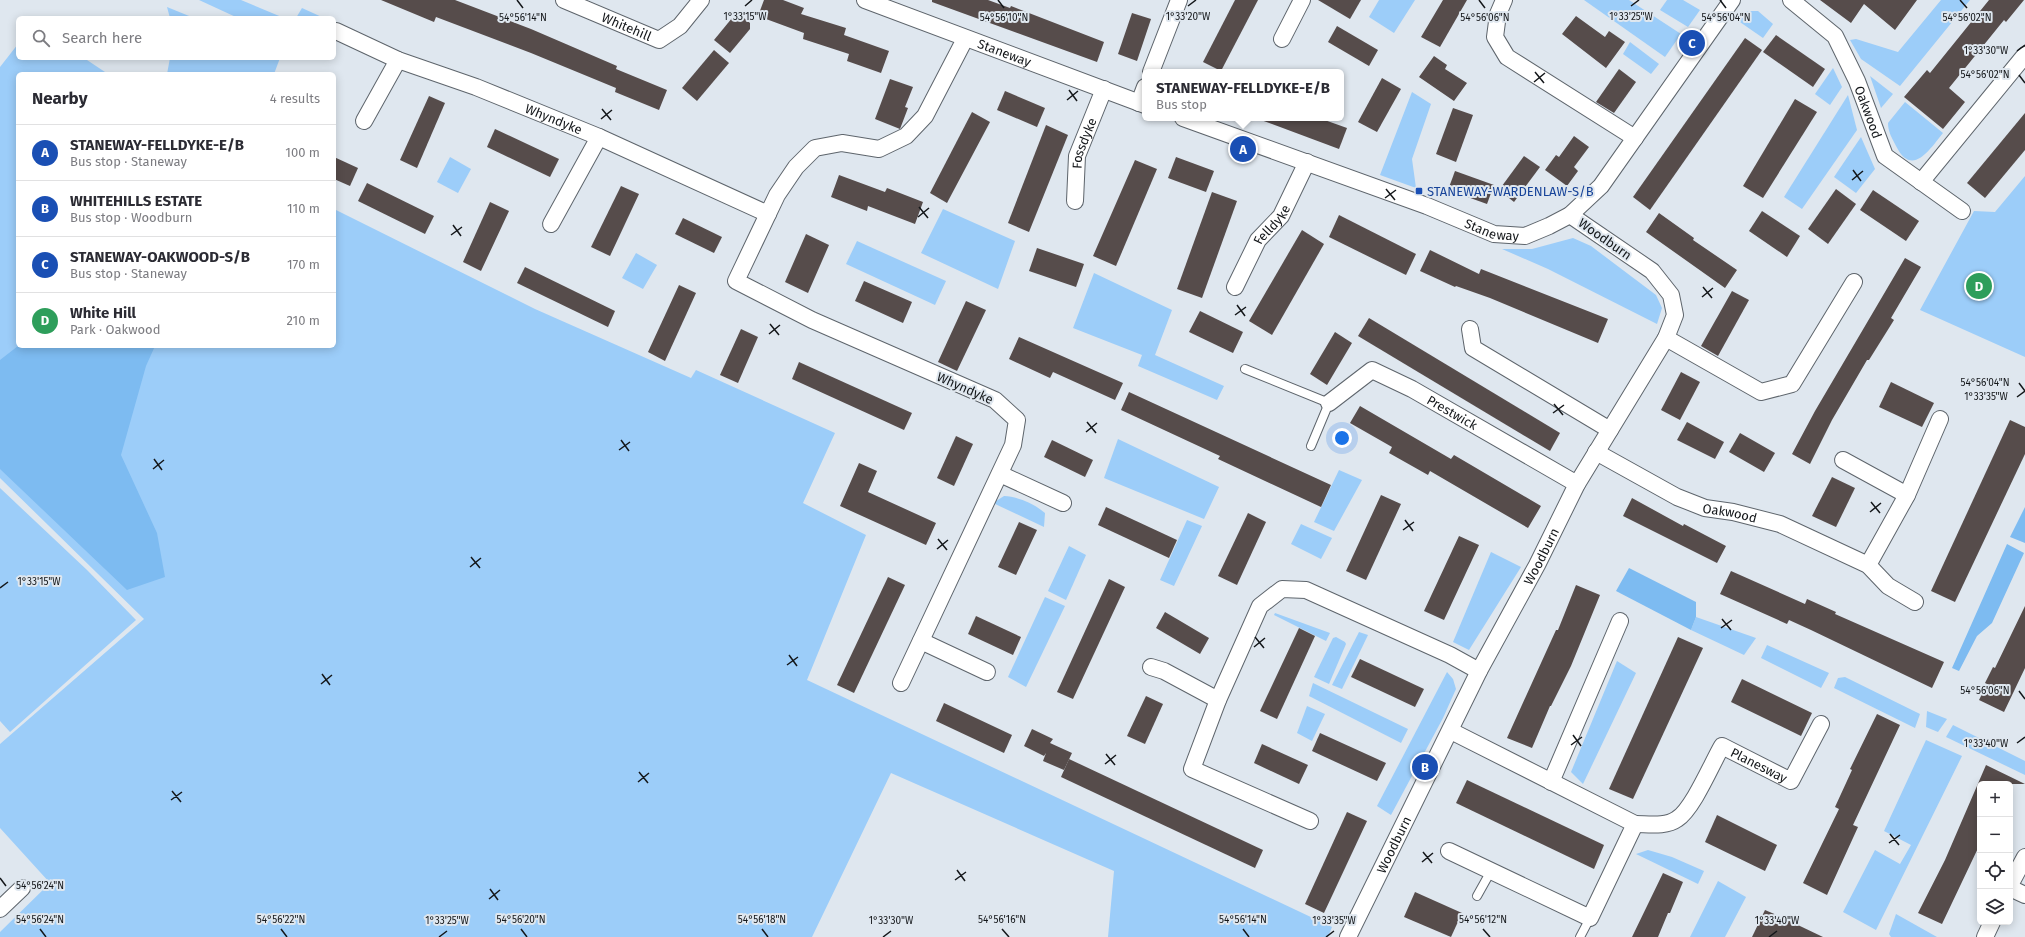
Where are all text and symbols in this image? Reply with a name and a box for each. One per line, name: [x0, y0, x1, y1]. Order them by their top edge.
street label: Whitehill: [600, 9, 654, 44]
text: 1°33'15"W: [723, 11, 767, 23]
text: 1°33'20"W: [1166, 11, 1211, 23]
text: 1°33'25"W: [1609, 11, 1654, 23]
text: 54°56'14"N: [499, 12, 547, 24]
text: 54°56'10"N: [980, 12, 1028, 24]
text: 54°56'06"N: [1460, 12, 1510, 24]
text: 54°56'04"N: [1701, 12, 1751, 24]
text: 54°56'02"N: [1942, 12, 1992, 24]
search box: [16, 16, 336, 60]
icon: search: [30, 27, 52, 49]
pin: C: [1679, 28, 1705, 58]
text: Search here: [62, 29, 142, 47]
street label: Staneway: [976, 35, 1034, 69]
text: 1°33'30"W: [1964, 45, 2009, 57]
popup: [1142, 69, 1344, 121]
text: 54°56'02"N: [1960, 69, 2010, 81]
text: STANEWAY-FELLDYKE-E/B: [1156, 79, 1330, 97]
street label: Oakwood: [1852, 84, 1885, 140]
text: Nearby: [32, 88, 87, 109]
text: 4 results: [270, 91, 320, 106]
text: Bus stop: [1156, 97, 1207, 112]
street label: Whyndyke: [523, 100, 585, 137]
street label: Fossdyke: [1069, 115, 1099, 169]
pin: A: [1230, 134, 1256, 164]
text: STANEWAY-FELLDYKE-E/B: [70, 136, 244, 154]
text: A: [41, 145, 49, 160]
text: 100 m: [285, 145, 320, 160]
text: Bus stop · Staneway: [70, 154, 187, 169]
place label: STANEWAY-WARDENLAW-S/B: [1427, 184, 1594, 199]
marker: STANEWAY-WARDENLAW-S/B: [1414, 186, 1424, 196]
text: WHITEHILLS ESTATE: [70, 192, 202, 210]
text: B: [41, 201, 49, 216]
text: 110 m: [287, 201, 320, 216]
street label: Felldyke: [1250, 202, 1293, 246]
text: Bus stop · Woodburn: [70, 210, 192, 225]
street label: Staneway: [1463, 215, 1520, 243]
street label: Woodburn: [1576, 215, 1634, 263]
text: STANEWAY-OAKWOOD-S/B: [70, 248, 250, 266]
text: C: [41, 257, 49, 272]
text: 170 m: [287, 257, 320, 272]
text: Bus stop · Staneway: [70, 266, 187, 281]
pin: D: [1966, 271, 1992, 301]
text: White Hill: [70, 304, 136, 322]
text: D: [41, 313, 49, 328]
text: 210 m: [286, 313, 320, 328]
text: Park · Oakwood: [70, 322, 160, 337]
street label: Whyndyke: [935, 369, 995, 407]
text: 54°56'04"N: [1960, 377, 2010, 389]
text: 1°33'35"W: [1964, 391, 2009, 403]
street label: Prestwick: [1424, 392, 1480, 433]
your location: [1332, 428, 1352, 448]
street label: Oakwood: [1702, 500, 1759, 525]
street label: Woodburn: [1520, 525, 1562, 587]
text: 1°33'15"W: [17, 576, 61, 588]
text: 54°56'06"N: [1960, 685, 2010, 697]
text: 1°33'40"W: [1964, 738, 2009, 750]
street label: Planesway: [1728, 744, 1790, 786]
pin: B: [1412, 752, 1438, 782]
map controls: [1977, 781, 2013, 925]
button: +: [1977, 781, 2013, 817]
street label: Woodburn: [1373, 814, 1414, 876]
button: −: [1977, 817, 2013, 853]
button: locate: [1977, 853, 2013, 889]
text: 54°56'24"N: [16, 880, 64, 892]
button: layers: [1977, 889, 2013, 925]
text: 54°56'24"N: [16, 914, 64, 926]
text: 54°56'22"N: [257, 914, 305, 926]
text: 54°56'20"N: [496, 914, 546, 926]
text: 54°56'18"N: [738, 914, 786, 926]
text: 54°56'16"N: [978, 914, 1026, 926]
text: 54°56'14"N: [1219, 914, 1267, 926]
text: 54°56'12"N: [1459, 914, 1507, 926]
text: 1°33'25"W: [425, 915, 470, 927]
text: 1°33'30"W: [869, 915, 914, 927]
text: 1°33'35"W: [1312, 915, 1357, 927]
text: 1°33'40"W: [1755, 915, 1800, 927]

